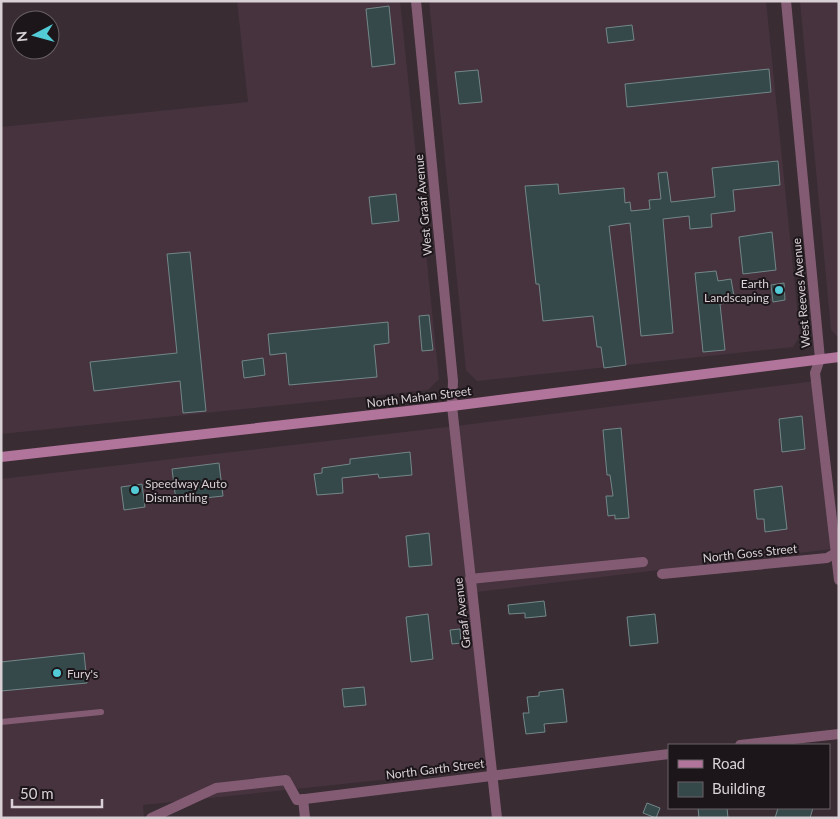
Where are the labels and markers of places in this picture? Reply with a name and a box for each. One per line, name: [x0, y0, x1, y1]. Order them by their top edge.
place label: Earth Landscaping: [704, 276, 769, 305]
marker: Earth Landscaping: [773, 284, 785, 296]
place label: Speedway Auto Dismantling: [145, 476, 227, 505]
marker: Speedway Auto Dismantling: [129, 484, 141, 496]
place label: Fury's: [67, 666, 98, 681]
marker: Fury's: [51, 667, 63, 679]

